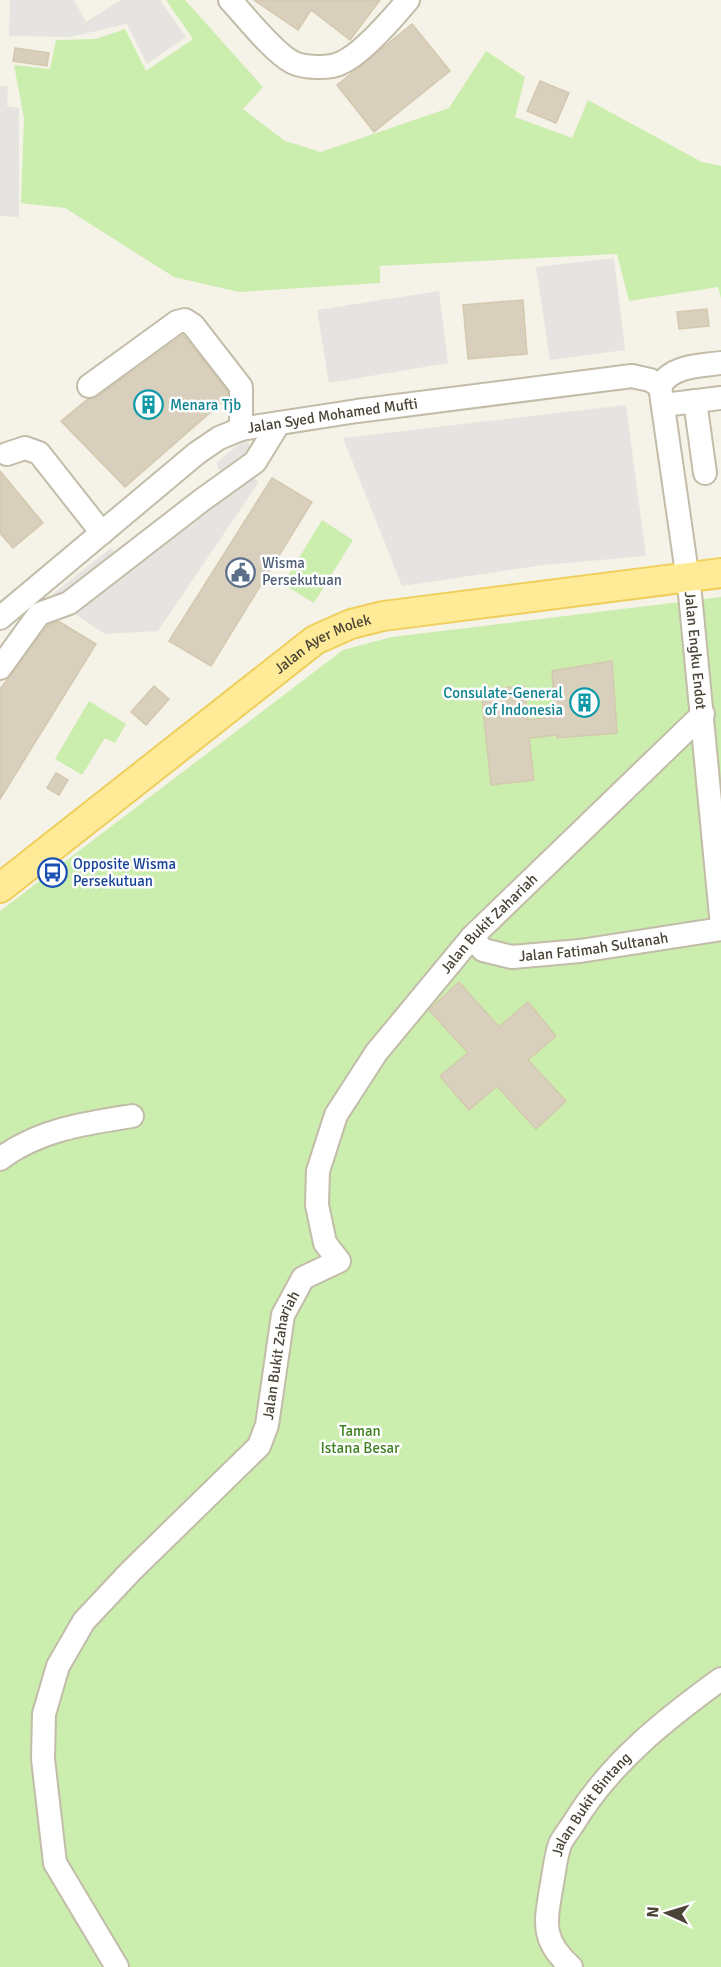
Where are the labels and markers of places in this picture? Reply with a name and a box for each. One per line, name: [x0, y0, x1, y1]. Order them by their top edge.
building icon: Menara Tjb: [133, 389, 165, 421]
place label: Menara Tjb: [170, 396, 241, 414]
place label: Wisma Persekutuan: [262, 554, 342, 589]
public building icon: Wisma Persekutuan: [225, 556, 257, 588]
place label: Consulate-General of Indonesia: [443, 684, 563, 719]
building icon: Consulate-General of Indonesia: [568, 686, 600, 718]
place label: Opposite Wisma Persekutuan: [73, 855, 176, 890]
bus stop icon: Opposite Wisma Persekutuan: [36, 857, 68, 889]

